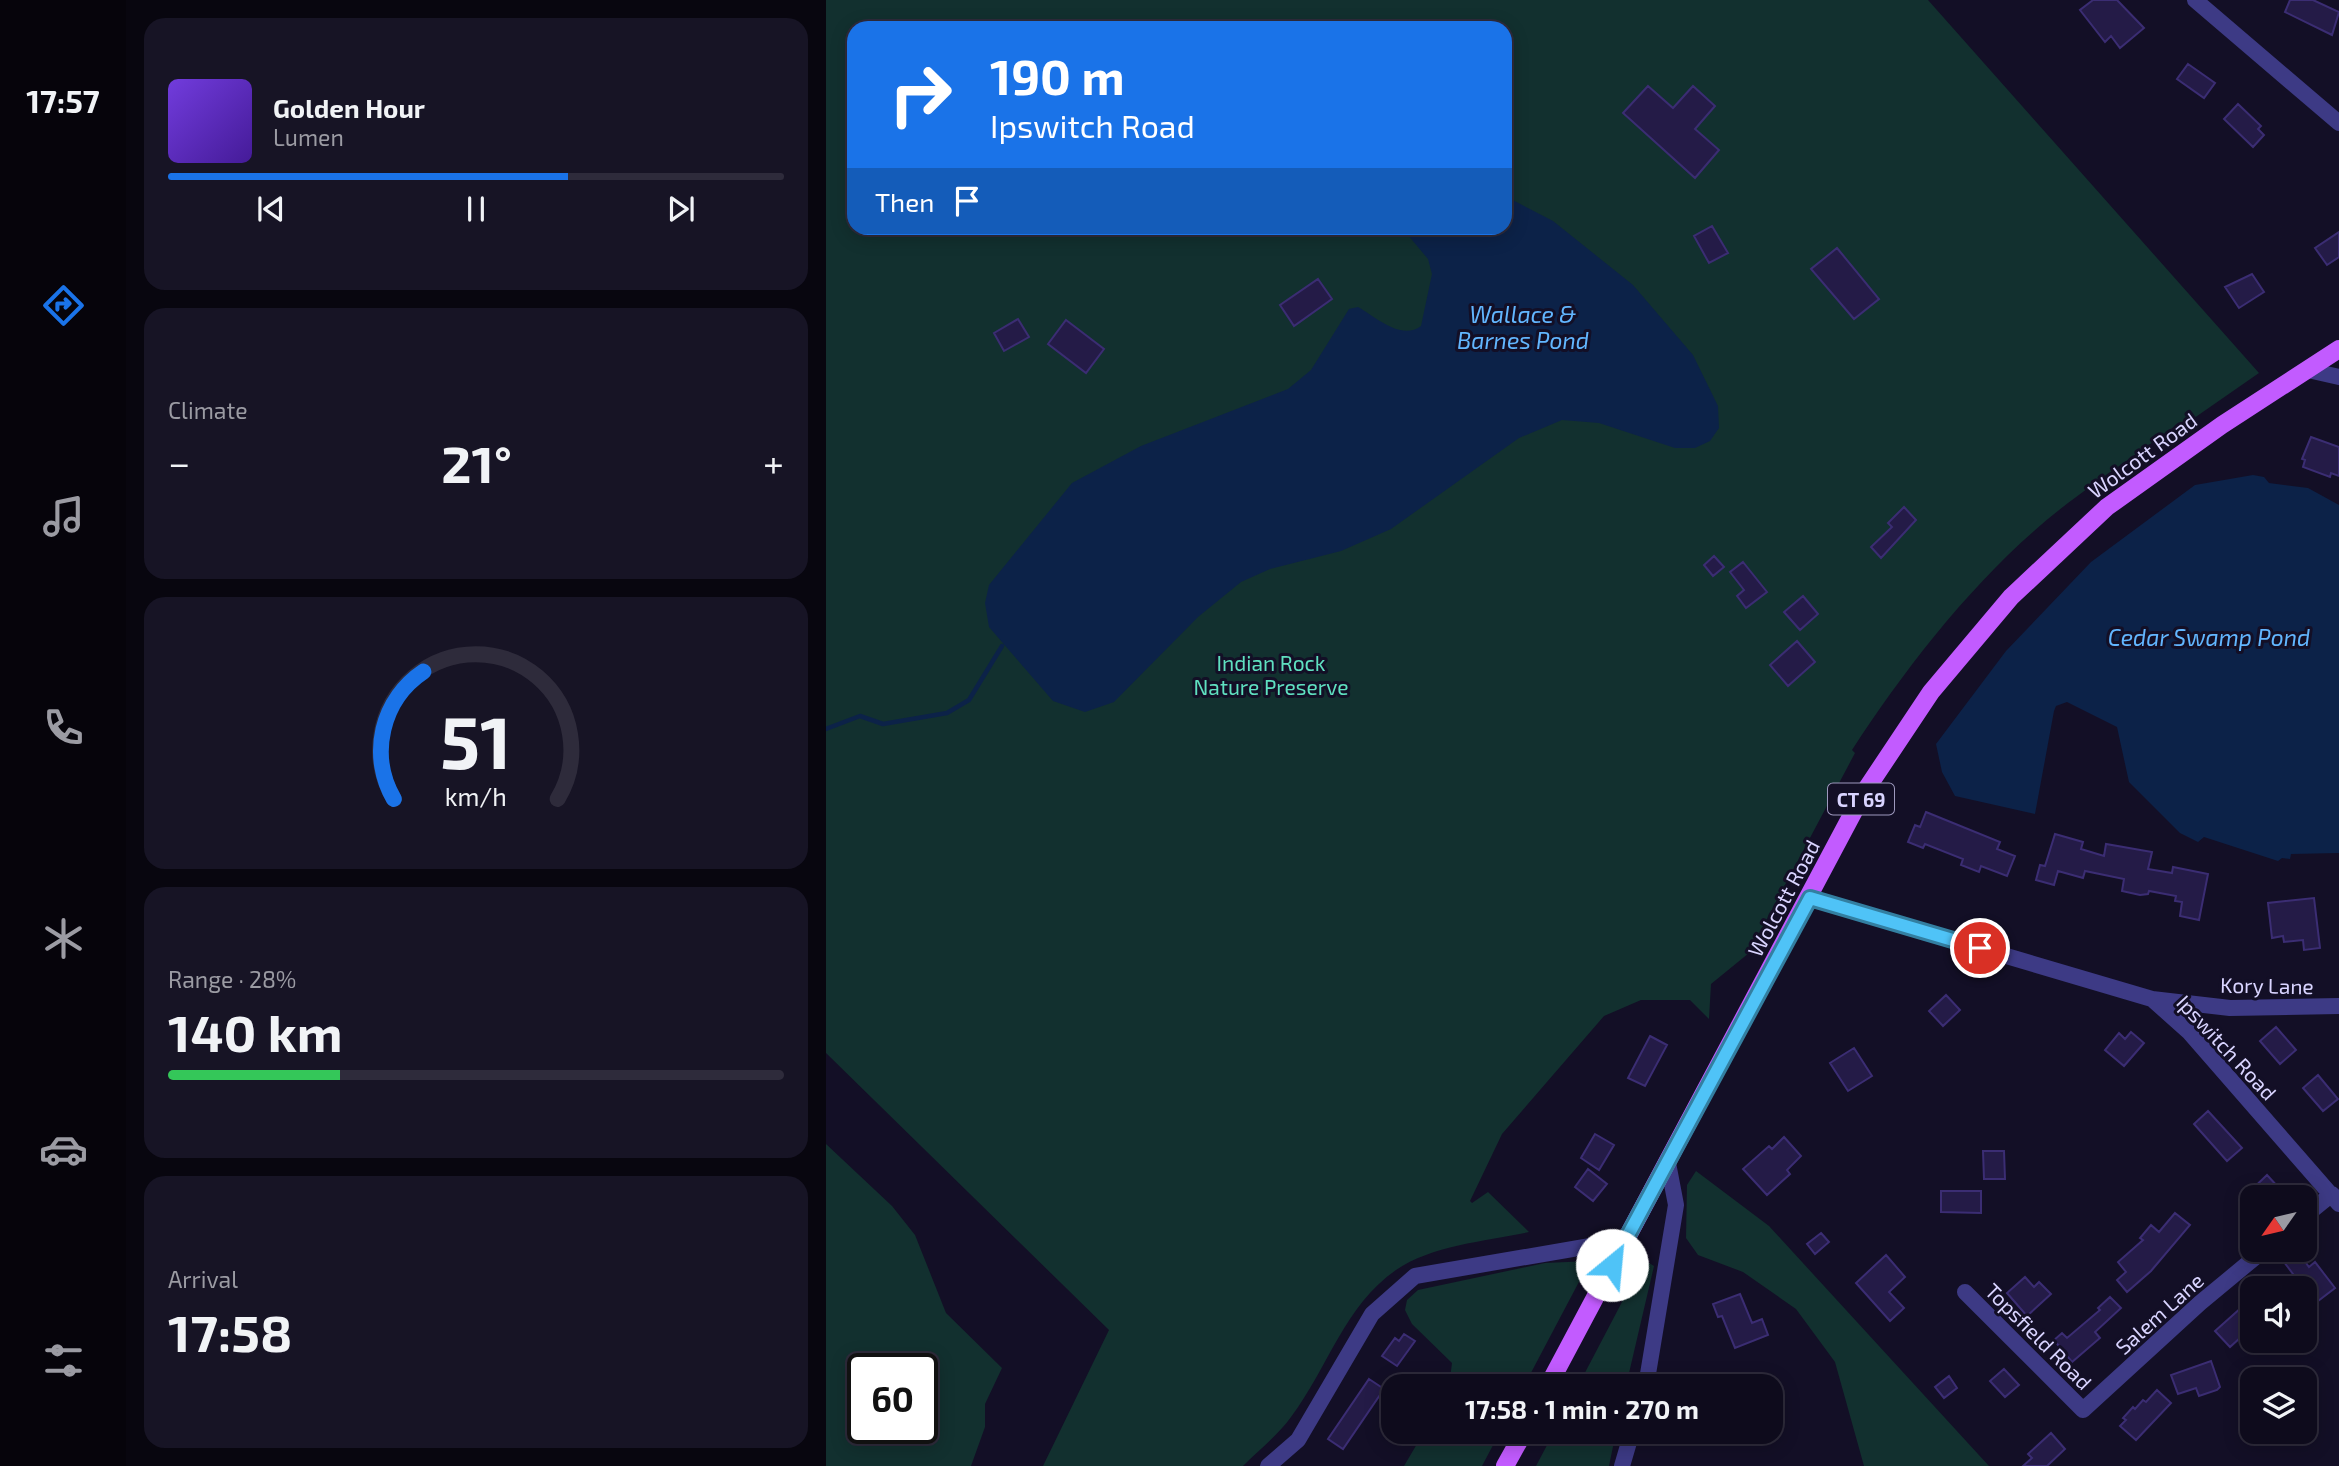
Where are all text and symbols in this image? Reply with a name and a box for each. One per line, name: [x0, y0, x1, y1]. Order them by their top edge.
text: 190 m: [990, 46, 1125, 105]
icon: right: [875, 49, 966, 140]
text: 17:57: [26, 81, 100, 119]
text: Golden Hour: [273, 92, 425, 123]
text: Ipswitch Road: [990, 106, 1195, 144]
text: Lumen: [273, 123, 344, 151]
icon: arrive: [948, 182, 986, 220]
text: Then: [875, 186, 934, 217]
icon: previous: [252, 190, 290, 228]
icon: pause: [457, 190, 495, 228]
icon: next: [662, 190, 700, 228]
icon: directions: [39, 281, 88, 330]
water label: Wallace & Barnes Pond: [1457, 300, 1589, 354]
text: Climate: [168, 396, 248, 424]
street label: Wolcott Road: [2083, 407, 2201, 503]
text: 21°: [441, 431, 512, 493]
text: −: [168, 439, 190, 485]
text: +: [763, 439, 784, 485]
icon: music: [39, 492, 88, 541]
water label: Cedar Swamp Pond: [2108, 623, 2310, 651]
park label: Indian Rock Nature Preserve: [1194, 650, 1348, 699]
text: 51: [440, 696, 512, 784]
icon: phone: [39, 703, 88, 752]
text: km/h: [445, 781, 507, 811]
road number: CT 69: [1828, 784, 1894, 814]
street label: Wolcott Road: [1742, 835, 1824, 961]
icon: climate: [39, 914, 88, 963]
pin: [1950, 918, 2010, 978]
icon: arrive: [1961, 929, 1999, 967]
text: Range · 28%: [168, 965, 296, 993]
street label: Kory Lane: [2220, 972, 2314, 998]
street label: Ipswitch Road: [2172, 989, 2282, 1105]
text: 140 km: [168, 1000, 343, 1062]
icon: car: [39, 1125, 88, 1174]
north arrow: [2240, 1185, 2317, 1262]
map controls: [2240, 1185, 2317, 1444]
position arrow: [1575, 1228, 1649, 1302]
text: Arrival: [168, 1265, 238, 1293]
street label: Salem Lane: [2110, 1267, 2208, 1359]
button: sound: [2240, 1276, 2317, 1353]
street label: Topsfield Road: [1981, 1278, 2097, 1394]
text: 17:58: [168, 1300, 292, 1362]
icon: filters: [39, 1336, 88, 1385]
speed limit sign: 60: [847, 1353, 938, 1444]
button: layers: [2240, 1367, 2317, 1444]
text: 17:58 · 1 min · 270 m: [1465, 1393, 1699, 1424]

